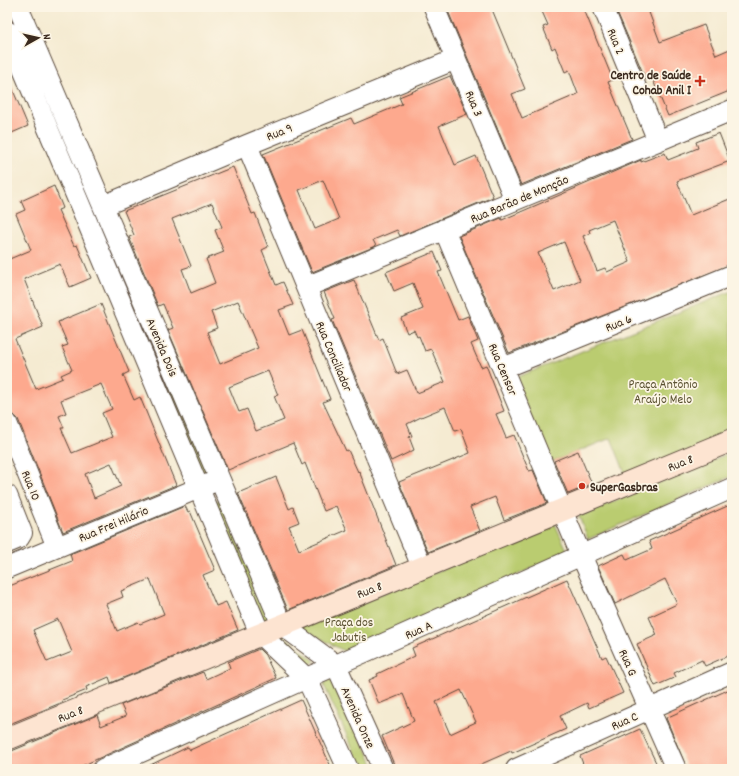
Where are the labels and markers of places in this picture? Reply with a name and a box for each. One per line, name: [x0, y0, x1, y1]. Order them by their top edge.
place label: Centro de Saúde Cohab Anil I: [610, 67, 692, 101]
marker: Centro de Saúde Cohab Anil I: [694, 75, 706, 87]
place label: SuperGasbras: [590, 479, 659, 498]
marker: SuperGasbras: [577, 481, 587, 491]

